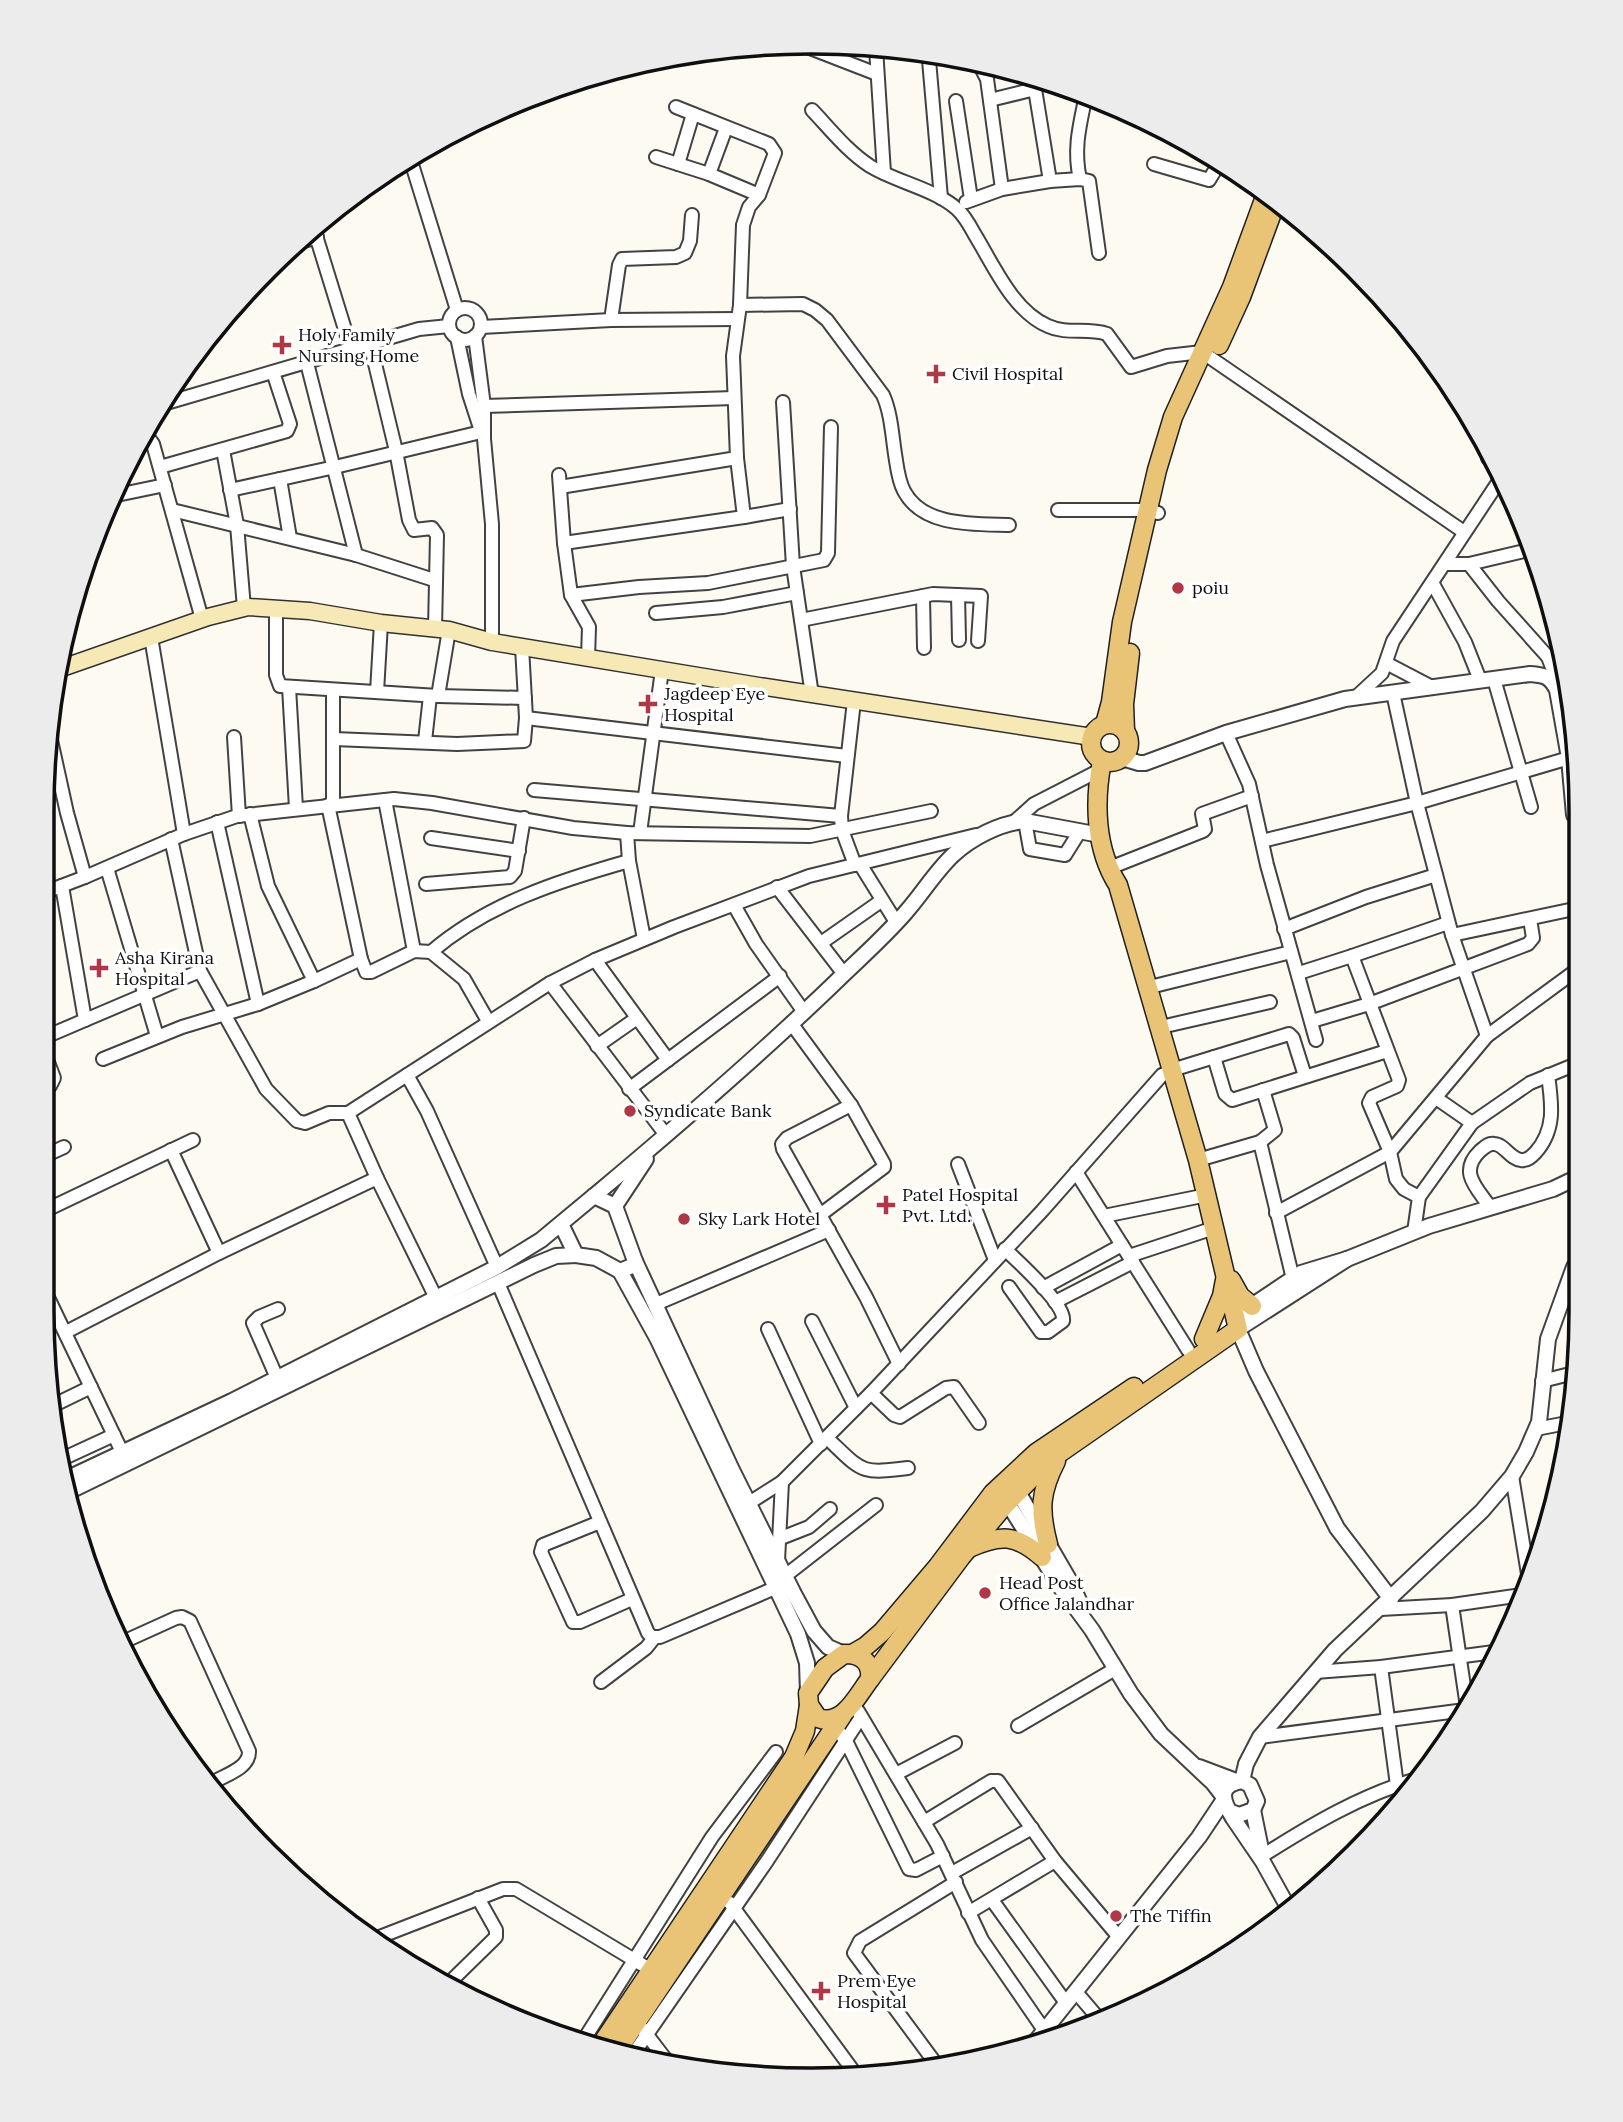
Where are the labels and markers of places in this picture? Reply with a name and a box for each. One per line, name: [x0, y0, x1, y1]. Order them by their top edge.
place label: Holy Family Nursing Home: [298, 323, 420, 367]
marker: Holy Family Nursing Home: [272, 335, 292, 355]
place label: Civil Hospital: [952, 362, 1063, 385]
marker: Civil Hospital: [926, 364, 946, 384]
place label: poiu: [1192, 576, 1229, 599]
marker: poiu: [1170, 580, 1186, 596]
place label: Jagdeep Eye Hospital: [663, 682, 766, 726]
marker: Jagdeep Eye Hospital: [638, 694, 658, 714]
place label: Asha Kirana Hospital: [114, 946, 214, 990]
marker: Asha Kirana Hospital: [89, 958, 109, 978]
place label: Syndicate Bank: [644, 1099, 772, 1122]
marker: Syndicate Bank: [622, 1103, 638, 1119]
place label: Patel Hospital Pvt. Ltd.: [902, 1183, 1018, 1227]
marker: Patel Hospital Pvt. Ltd.: [876, 1195, 896, 1215]
place label: Sky Lark Hotel: [698, 1207, 820, 1230]
marker: Sky Lark Hotel: [676, 1211, 692, 1227]
place label: Head Post Office Jalandhar: [999, 1571, 1134, 1615]
marker: Head Post Office Jalandhar: [977, 1585, 993, 1601]
place label: The Tiffin: [1130, 1904, 1212, 1927]
marker: The Tiffin: [1108, 1908, 1124, 1924]
place label: Prem Eye Hospital: [837, 1969, 916, 2013]
marker: Prem Eye Hospital: [811, 1981, 831, 2001]

